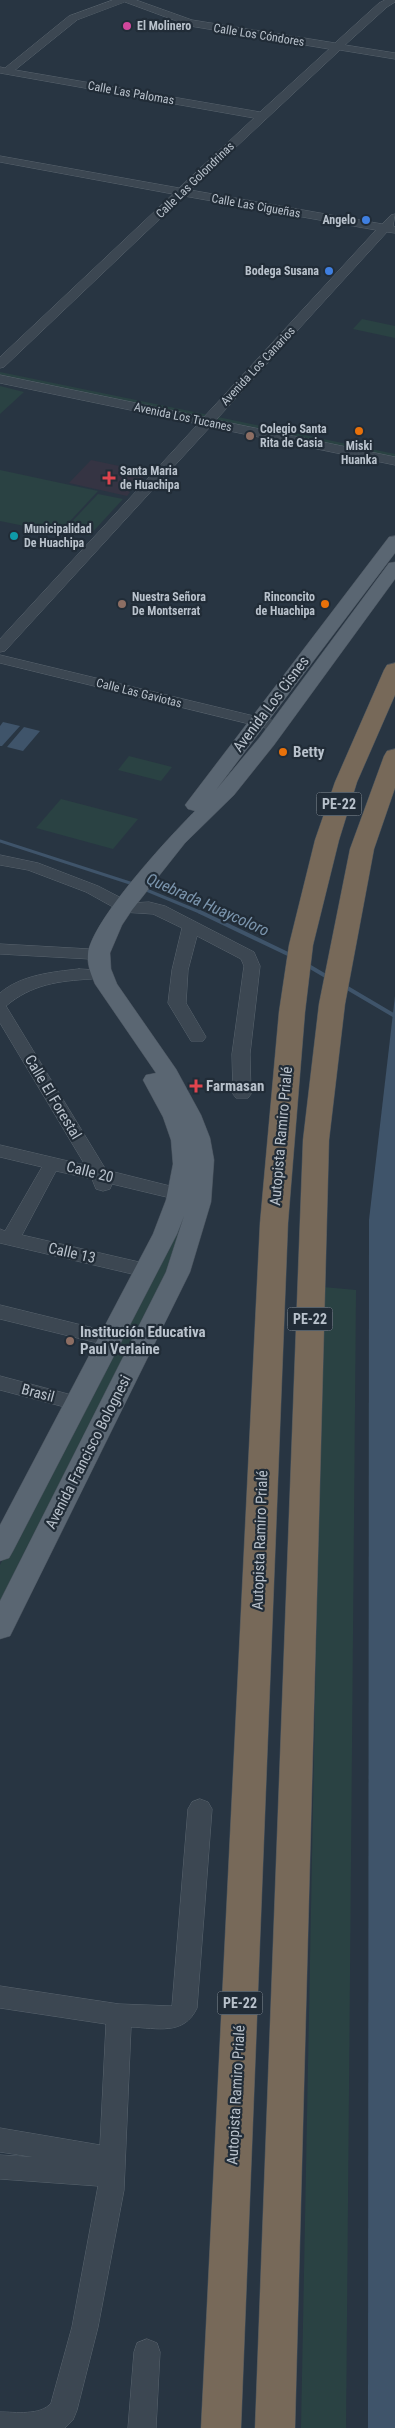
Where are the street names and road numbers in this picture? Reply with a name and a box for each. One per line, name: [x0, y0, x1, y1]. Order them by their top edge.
street label: Calle Los Cóndores: [213, 21, 305, 49]
street label: Calle Las Palomas: [87, 79, 175, 107]
street label: Calle Las Golondrinas: [153, 139, 237, 221]
street label: Calle Las Cigueñas: [210, 191, 302, 221]
street label: Avenida Los Canarios: [218, 324, 298, 408]
street label: Avenida Los Tucanes: [133, 400, 233, 434]
street label: Avenida Los Cisnes: [229, 652, 313, 755]
street label: Calle Las Gaviotas: [95, 676, 183, 710]
road number: PE-22: [316, 792, 362, 816]
street label: Calle El Forestal: [21, 1051, 85, 1143]
street label: Autopista Ramiro Prialé: [266, 1066, 296, 1206]
street label: Calle 20: [65, 1157, 115, 1187]
street label: Calle 13: [47, 1239, 97, 1267]
road number: PE-22: [288, 1308, 332, 1330]
street label: Avenida Francisco Bolognesi: [41, 1372, 135, 1532]
street label: Brasil: [20, 1380, 56, 1406]
street label: Autopista Ramiro Prialé: [249, 1470, 271, 1610]
road number: PE-22: [218, 1992, 262, 2015]
street label: Autopista Ramiro Prialé: [223, 2025, 249, 2165]

